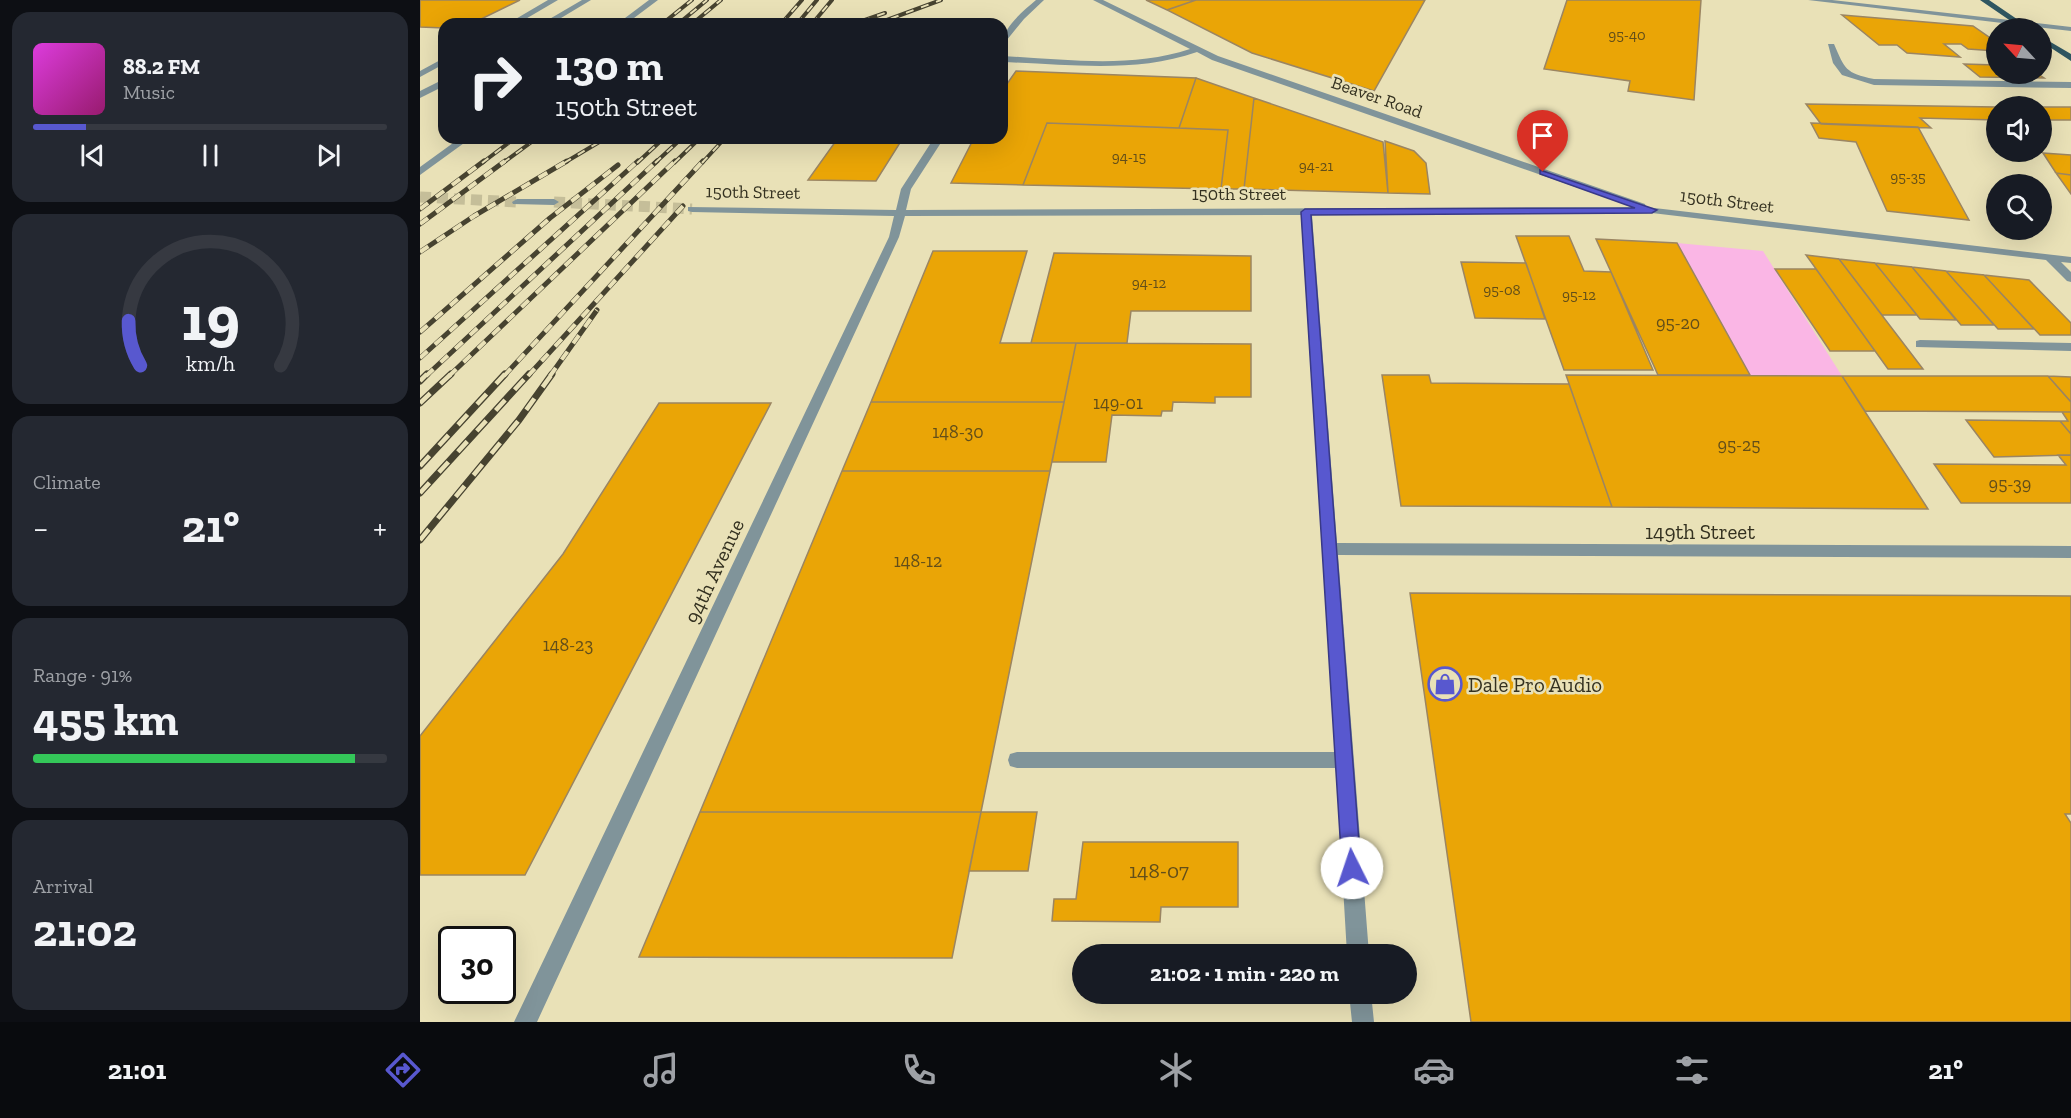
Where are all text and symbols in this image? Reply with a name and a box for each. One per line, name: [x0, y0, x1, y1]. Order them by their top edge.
north arrow: [1986, 18, 2052, 84]
map controls: [1986, 18, 2052, 240]
house number: 95-40: [1608, 26, 1646, 44]
text: 130 m: [555, 40, 663, 91]
icon: right: [456, 42, 534, 120]
text: 88.2 FM: [123, 53, 200, 80]
street label: Beaver Road: [1328, 71, 1426, 123]
text: Music: [123, 80, 175, 104]
text: 150th Street: [555, 91, 697, 123]
button: sound: [1986, 96, 2052, 162]
pin: [1517, 110, 1568, 172]
icon: arrive: [1526, 119, 1559, 152]
icon: previous: [76, 139, 109, 172]
icon: pause: [194, 139, 227, 172]
icon: next: [312, 139, 345, 172]
house number: 94-15: [1112, 148, 1146, 166]
house number: 94-21: [1299, 157, 1333, 175]
house number: 95-35: [1890, 168, 1926, 186]
button: search: [1986, 174, 2052, 240]
street label: 150th Street: [706, 180, 801, 204]
street label: 150th Street: [1192, 183, 1287, 205]
street label: 150th Street: [1679, 184, 1776, 218]
house number: 94-12: [1132, 274, 1166, 292]
text: 19: [181, 281, 239, 356]
house number: 95-08: [1483, 281, 1521, 299]
house number: 95-12: [1562, 286, 1596, 304]
house number: 95-20: [1656, 312, 1700, 334]
text: km/h: [186, 351, 234, 376]
house number: 149-01: [1093, 392, 1143, 414]
house number: 148-30: [932, 421, 984, 443]
house number: 95-25: [1717, 434, 1761, 456]
text: Climate: [33, 470, 101, 494]
house number: 95-39: [1989, 473, 2031, 495]
text: 21°: [182, 500, 240, 554]
text: −: [33, 508, 48, 547]
text: +: [373, 508, 387, 547]
street label: 94th Avenue: [679, 515, 749, 627]
street label: 149th Street: [1645, 519, 1755, 544]
house number: 148-12: [894, 550, 942, 572]
house number: 148-23: [543, 634, 593, 656]
text: Range · 91%: [33, 663, 132, 687]
shop icon: Dale Pro Audio: [1427, 666, 1463, 702]
place label: Dale Pro Audio: [1468, 672, 1602, 697]
text: 455 km: [33, 693, 178, 747]
position arrow: [1320, 836, 1384, 900]
house number: 148-07: [1129, 858, 1189, 883]
text: Arrival: [33, 874, 93, 898]
text: 21:02: [33, 904, 137, 958]
speed limit sign: 30: [438, 926, 516, 1004]
text: 21:02 · 1 min · 220 m: [1150, 960, 1339, 987]
icon: directions: [382, 1049, 424, 1091]
icon: music: [640, 1049, 682, 1091]
icon: phone: [898, 1049, 940, 1091]
icon: climate: [1155, 1049, 1197, 1091]
icon: car: [1413, 1049, 1455, 1091]
icon: filters: [1671, 1049, 1713, 1091]
text: 21:01: [108, 1054, 166, 1086]
text: 21°: [1928, 1054, 1963, 1086]

